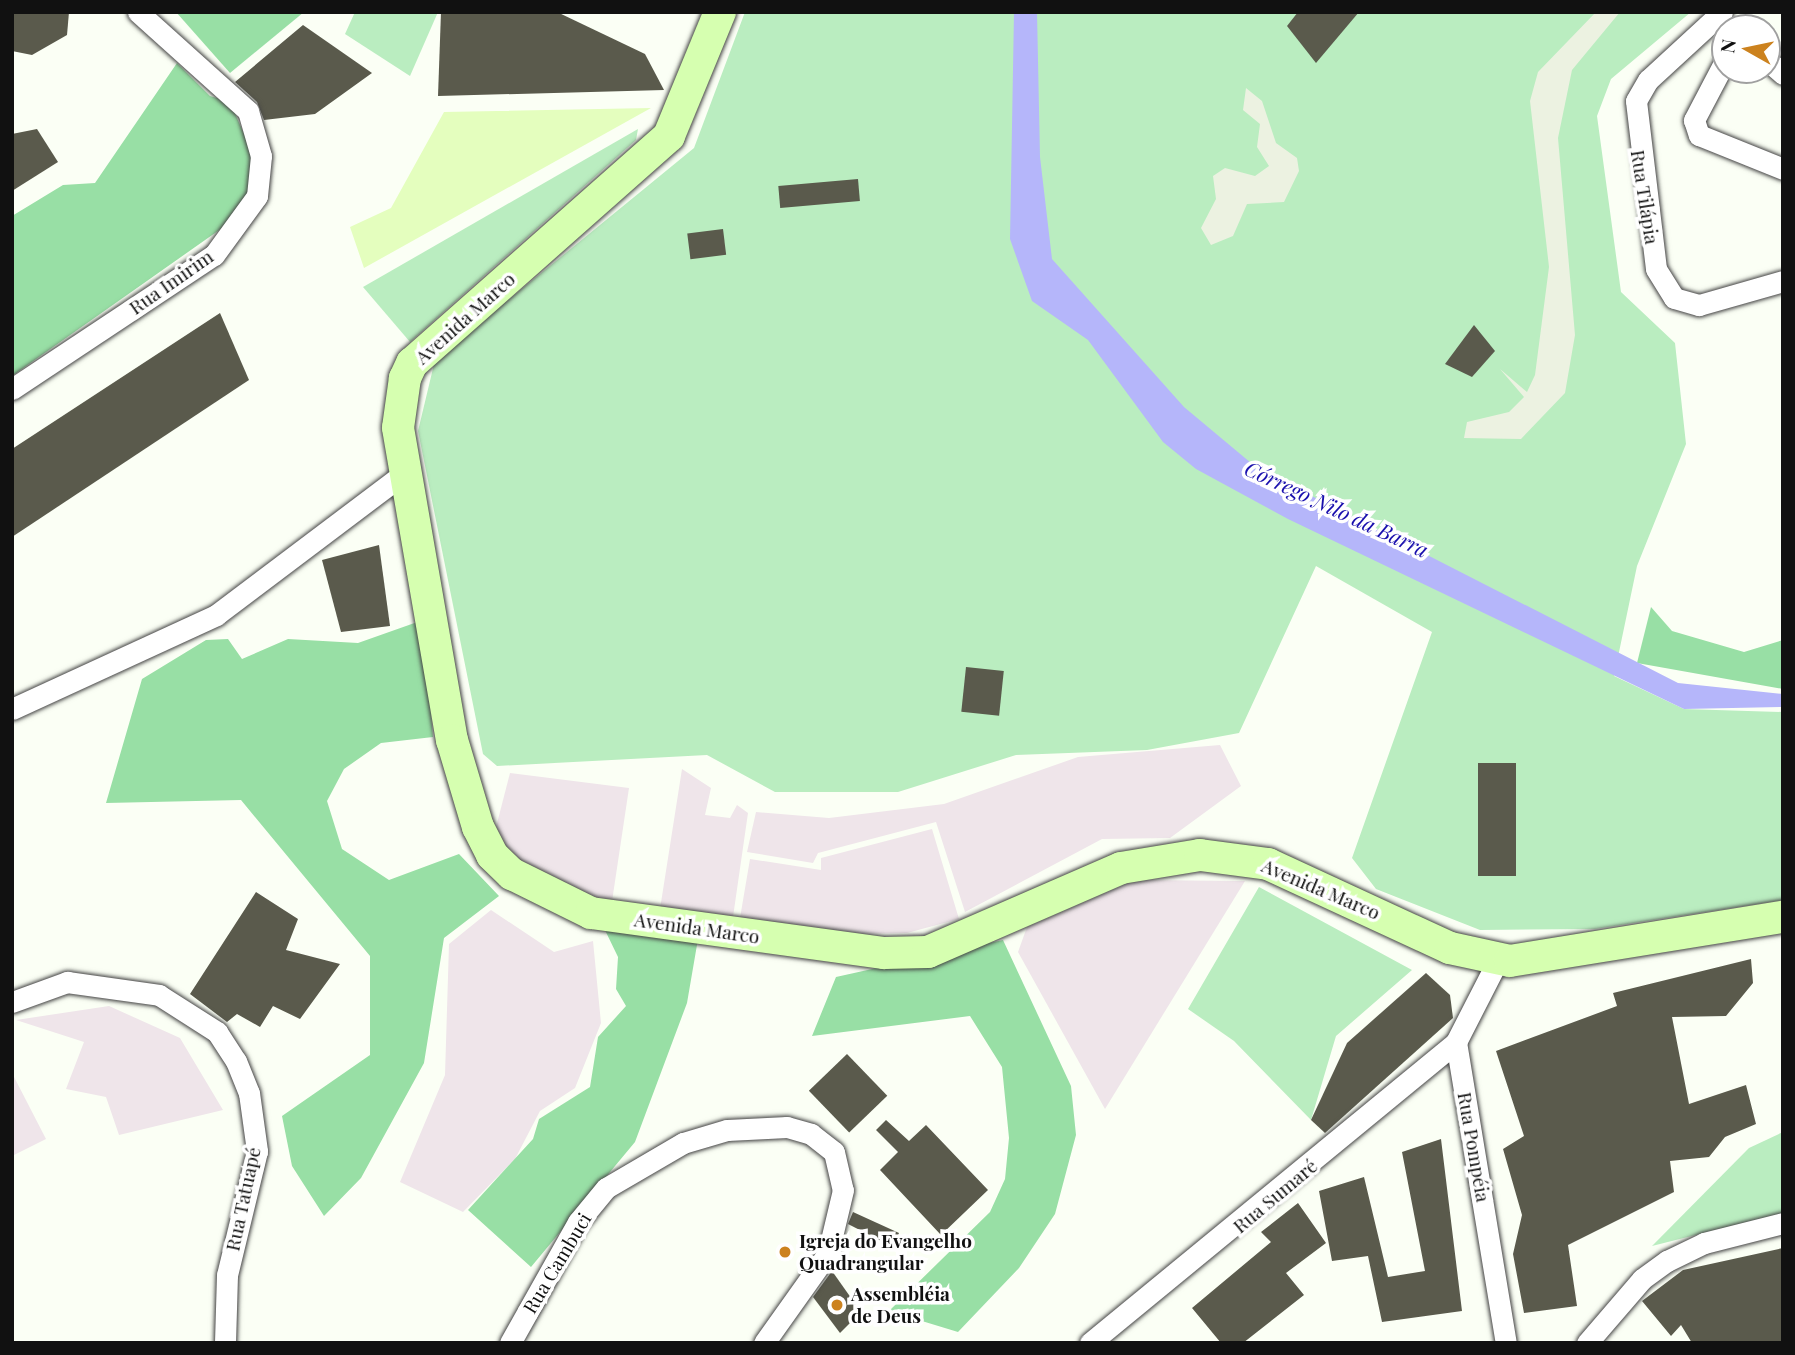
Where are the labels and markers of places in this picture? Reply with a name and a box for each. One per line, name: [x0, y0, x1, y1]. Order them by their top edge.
place label: Igreja do Evangelho Quadrangular: [799, 1230, 972, 1274]
marker: Igreja do Evangelho Quadrangular: [777, 1244, 793, 1260]
place label: Assembléia de Deus: [851, 1283, 950, 1327]
marker: Assembléia de Deus: [829, 1297, 845, 1313]

